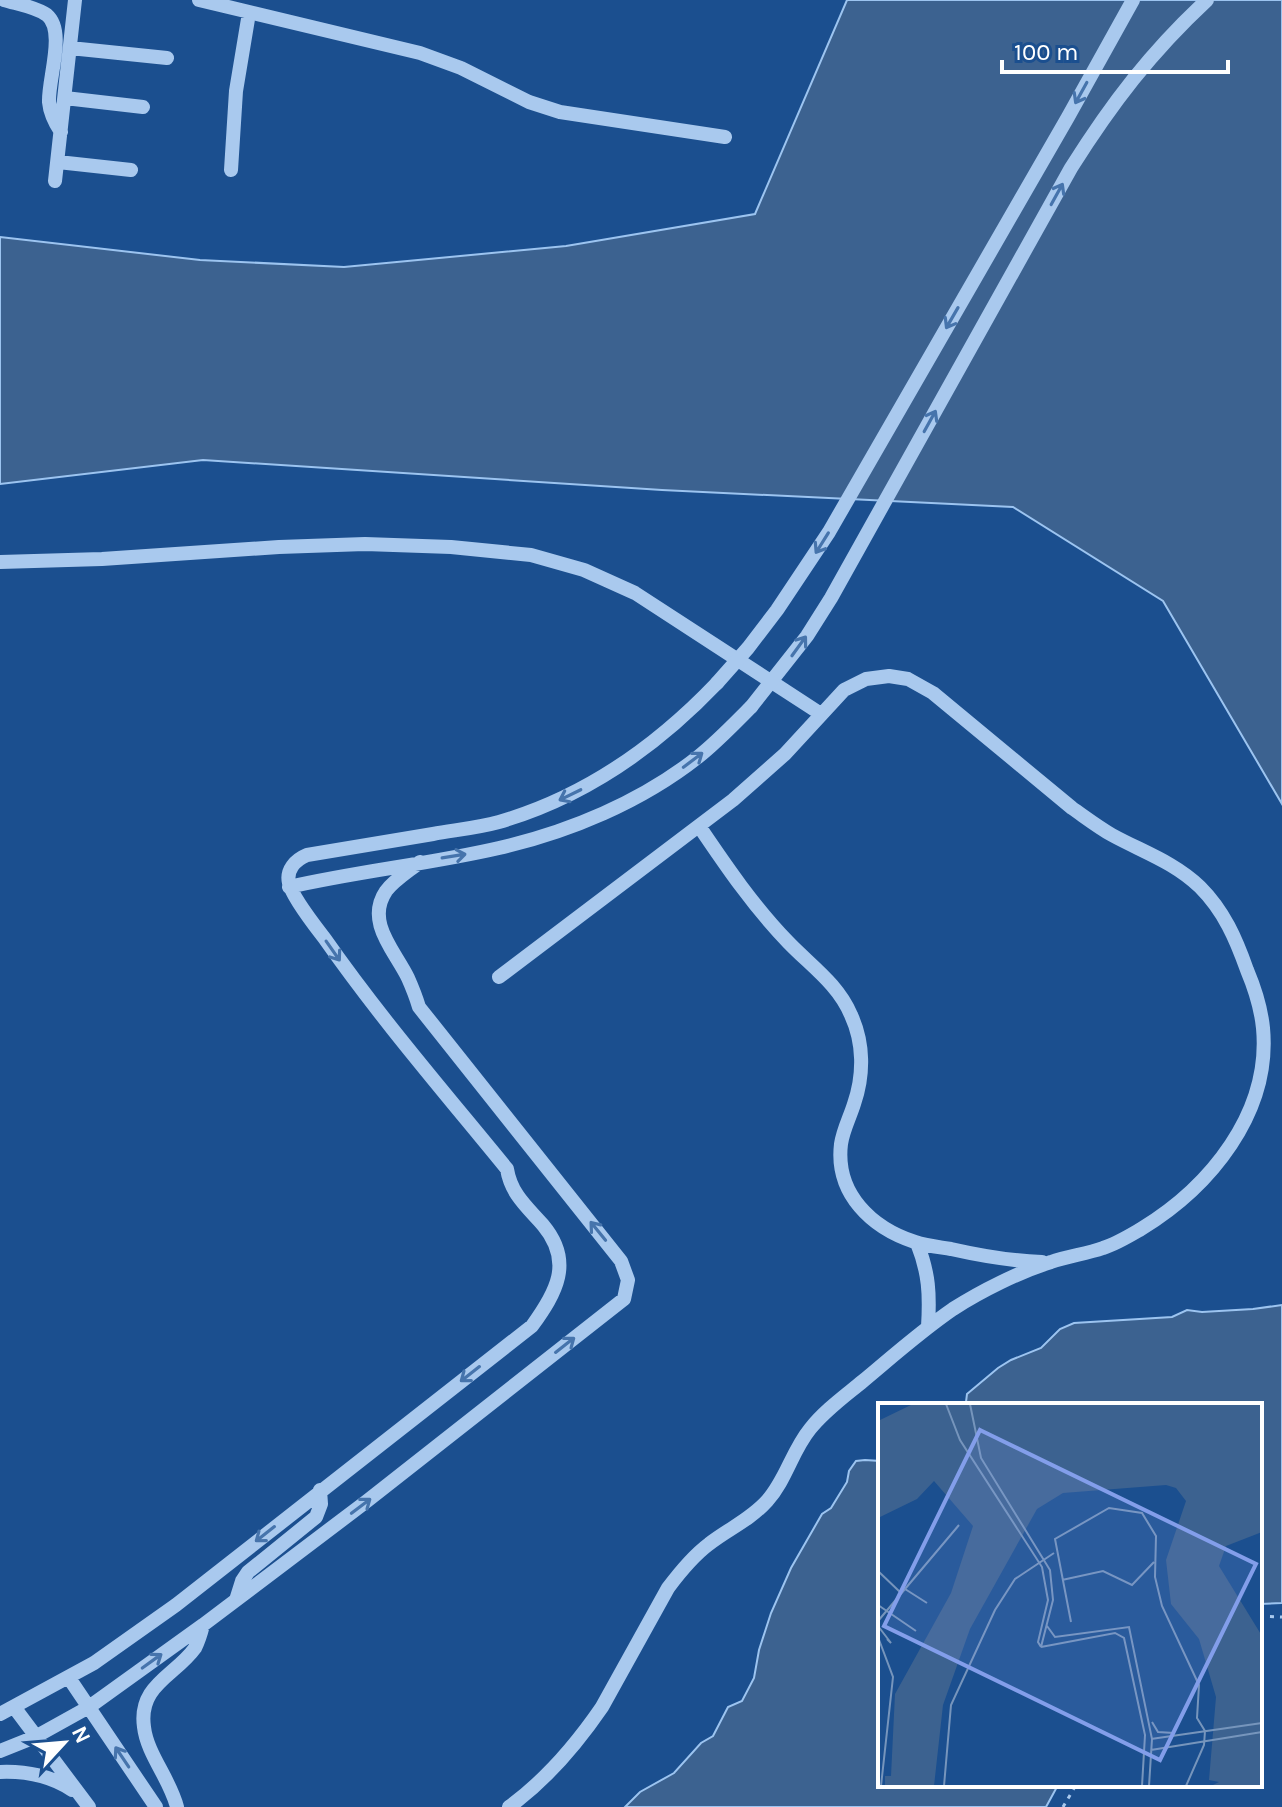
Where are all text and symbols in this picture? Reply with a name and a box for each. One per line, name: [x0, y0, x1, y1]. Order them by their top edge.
scale bar: [1002, 24, 1228, 74]
text: 100 m: [1014, 38, 1079, 66]
one-way arrow: [1073, 81, 1089, 104]
one-way arrow: [1049, 183, 1065, 206]
one-way arrow: [944, 306, 960, 329]
one-way arrow: [922, 410, 938, 433]
one-way arrow: [813, 531, 829, 554]
one-way arrow: [791, 635, 807, 657]
one-way arrow: [682, 752, 703, 769]
one-way arrow: [558, 788, 582, 803]
one-way arrow: [441, 848, 466, 863]
one-way arrow: [325, 940, 341, 962]
one-way arrow: [589, 1221, 607, 1242]
one-way arrow: [554, 1337, 575, 1354]
one-way arrow: [460, 1366, 481, 1383]
inset map: [878, 1403, 1262, 1787]
one-way arrow: [350, 1498, 371, 1515]
one-way arrow: [255, 1525, 276, 1543]
one-way arrow: [141, 1653, 163, 1670]
north arrow: [24, 1703, 104, 1783]
text: N: [66, 1722, 96, 1747]
one-way arrow: [114, 1747, 131, 1769]

